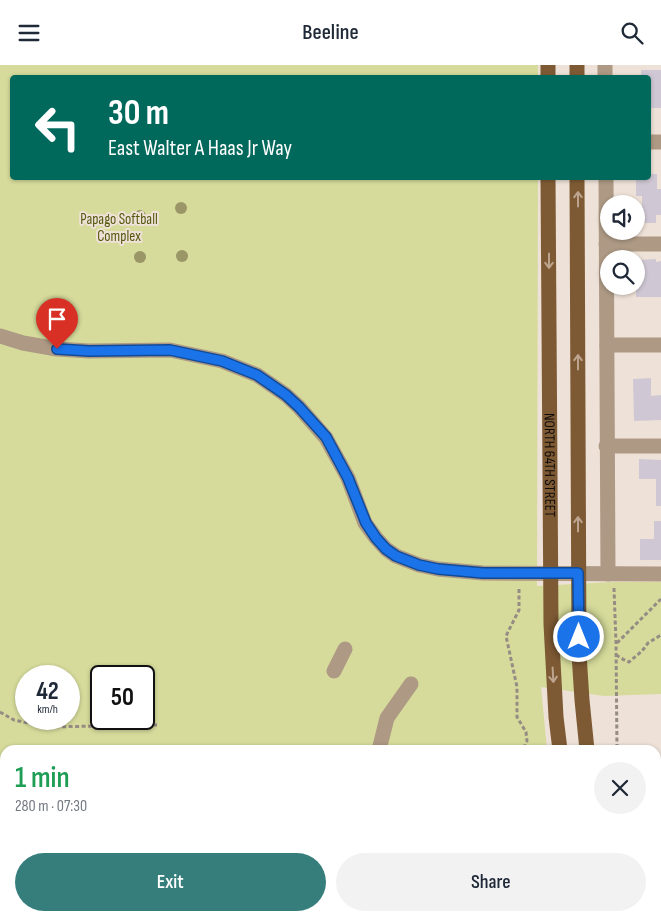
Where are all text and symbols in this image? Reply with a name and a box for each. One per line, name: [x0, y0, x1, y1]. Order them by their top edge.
icon: menu: [15, 19, 43, 47]
text: Beeline: [302, 19, 359, 46]
icon: search: [618, 19, 646, 47]
text: 30 m: [108, 92, 169, 135]
icon: left: [25, 95, 90, 160]
text: East Walter A Haas Jr Way: [108, 135, 292, 162]
one-way arrow: [573, 192, 582, 208]
map controls: [600, 195, 645, 295]
button: sound: [600, 195, 645, 240]
park label: Papago Softball Complex: [80, 210, 158, 246]
button: search: [600, 250, 645, 295]
one-way arrow: [544, 252, 554, 269]
pin: [36, 298, 78, 349]
icon: arrive: [43, 305, 71, 333]
one-way arrow: [573, 354, 583, 370]
street label: NORTH 64TH STREET: [540, 413, 559, 517]
one-way arrow: [573, 517, 583, 533]
position arrow: [552, 610, 604, 662]
speed limit sign: 50: [90, 665, 155, 730]
one-way arrow: [548, 666, 557, 682]
text: 42: [36, 676, 59, 707]
text: km/h: [37, 702, 58, 717]
text: 1 min: [15, 760, 70, 796]
button: close: [594, 762, 646, 814]
text: 280 m · 07:30: [15, 797, 87, 816]
button: Exit: [15, 853, 326, 911]
button: Share: [336, 853, 646, 911]

